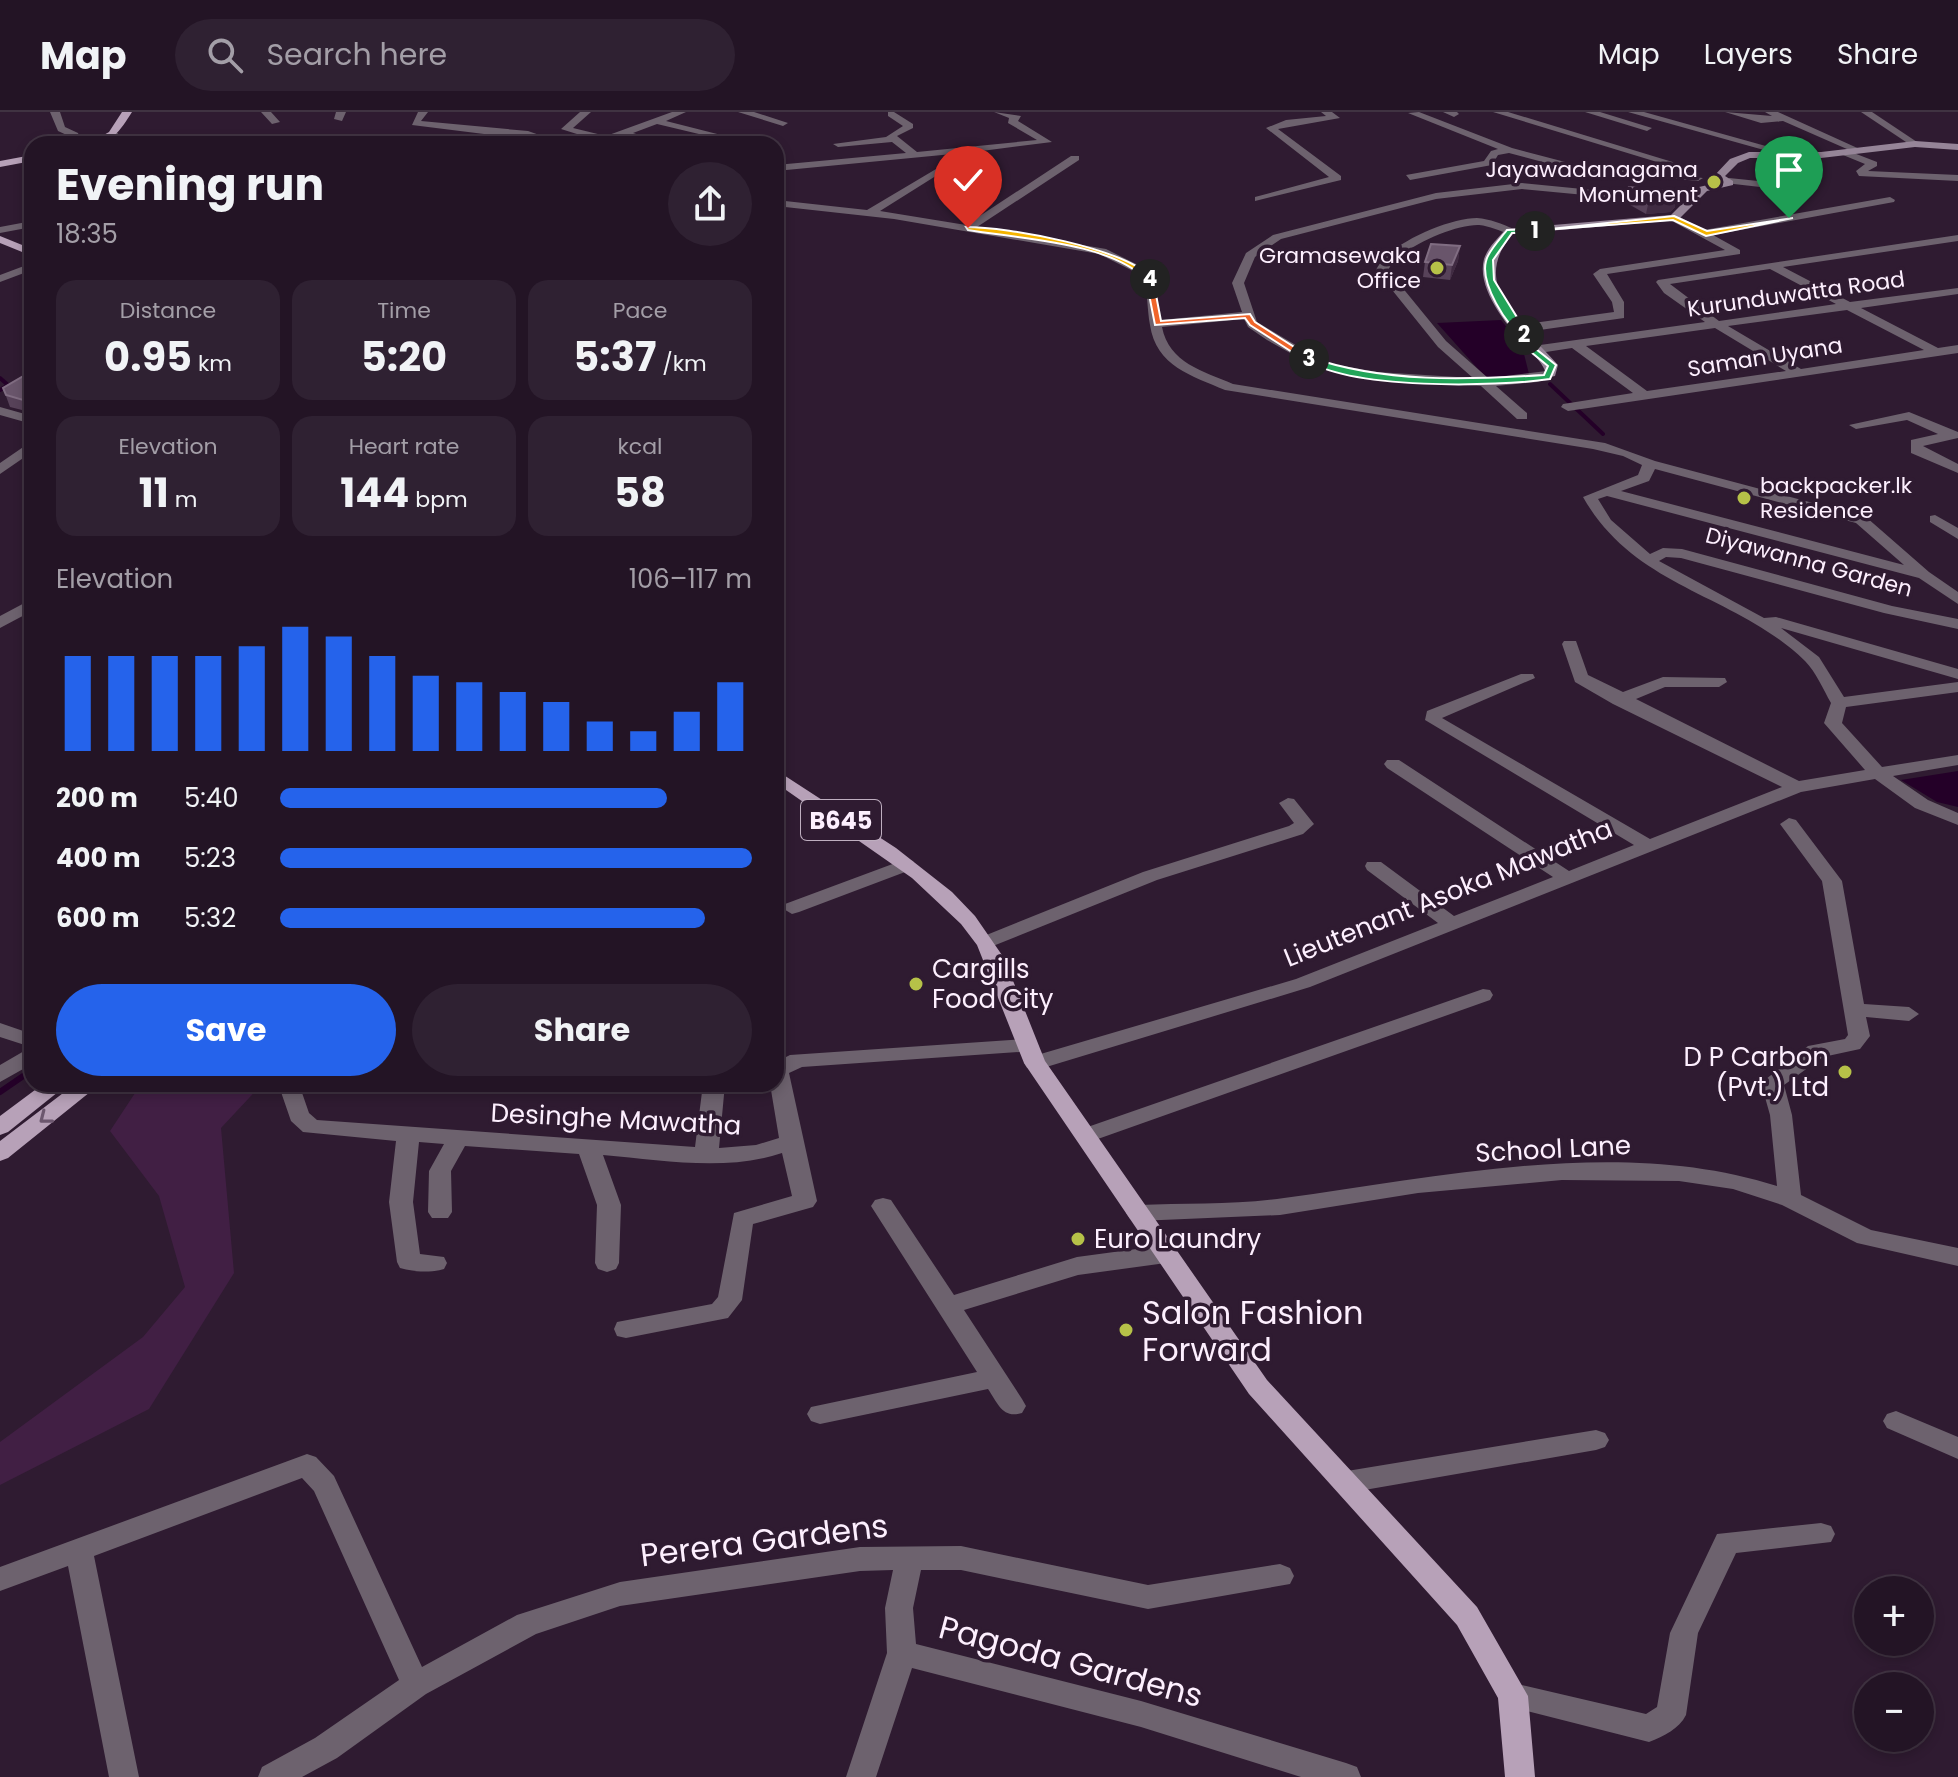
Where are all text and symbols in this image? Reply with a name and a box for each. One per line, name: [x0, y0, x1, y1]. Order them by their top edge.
search box: [175, 19, 735, 91]
text: Map: [40, 29, 127, 82]
icon: search: [203, 33, 247, 77]
text: Search here: [267, 33, 447, 76]
text: Map: [1598, 35, 1660, 74]
text: Layers: [1704, 35, 1793, 74]
text: Share: [1837, 35, 1918, 74]
pin: [1755, 136, 1823, 218]
pin: [934, 146, 1002, 228]
icon: arrive: [1767, 148, 1811, 192]
text: Evening run: [56, 154, 324, 215]
place label: Jayawadanagama Monument: [1485, 154, 1698, 210]
icon: check: [946, 158, 990, 202]
button: share: [668, 162, 752, 246]
marker: Jayawadanagama Monument: [1705, 173, 1723, 191]
pin: 1: [1515, 211, 1555, 251]
text: 1: [1531, 215, 1539, 246]
text: 18:35: [56, 216, 118, 252]
place label: Gramasewaka Office: [1259, 240, 1421, 296]
pin: 4: [1130, 259, 1170, 299]
marker: Gramasewaka Office: [1428, 259, 1446, 277]
text: 4: [1143, 263, 1157, 294]
street label: Kurunduwatta Road: [1685, 263, 1907, 325]
text: Distance: [120, 295, 216, 326]
text: Time: [377, 295, 431, 326]
text: Pace: [613, 295, 667, 326]
pin: 2: [1504, 315, 1544, 355]
text: 2: [1518, 319, 1530, 350]
text: 0.95: [104, 329, 192, 385]
text: 5:20: [361, 329, 447, 385]
text: 5:37: [573, 329, 656, 385]
street label: Saman Uyana: [1685, 329, 1845, 385]
pin: 3: [1289, 339, 1329, 379]
text: 3: [1302, 343, 1316, 374]
text: km: [192, 348, 232, 379]
text: /km: [656, 348, 707, 379]
text: Elevation: [118, 431, 218, 462]
text: Heart rate: [349, 431, 459, 462]
text: kcal: [618, 431, 662, 462]
text: 11: [139, 465, 169, 521]
text: 144: [340, 465, 409, 521]
text: 58: [614, 465, 666, 521]
place label: backpacker.lk Residence: [1760, 470, 1913, 526]
text: m: [169, 484, 197, 515]
text: bpm: [409, 484, 468, 515]
marker: backpacker.lk Residence: [1735, 489, 1753, 507]
street label: Diyawanna Garden: [1702, 519, 1916, 605]
text: Elevation: [56, 561, 173, 597]
text: 106–117 m: [629, 561, 752, 597]
text: 200 m: [56, 780, 138, 816]
text: 5:40: [184, 780, 239, 816]
road number: B645: [801, 800, 881, 840]
street label: Lieutenant Asoka Mawatha: [1278, 810, 1618, 976]
text: 400 m: [56, 840, 141, 876]
text: 5:23: [184, 840, 236, 876]
text: 600 m: [56, 900, 140, 936]
text: 5:32: [184, 900, 236, 936]
place label: Cargills Food City: [932, 951, 1054, 1017]
marker: Cargills Food City: [907, 975, 925, 993]
button: Save: [56, 984, 396, 1076]
button: Share: [412, 984, 752, 1076]
place label: D P Carbon (Pvt.) Ltd: [1683, 1039, 1829, 1105]
marker: D P Carbon (Pvt.) Ltd: [1836, 1063, 1854, 1081]
street label: Desinghe Mawatha: [490, 1094, 742, 1144]
one-way arrow: [39, 1109, 54, 1123]
street label: School Lane: [1474, 1127, 1632, 1171]
place label: Euro Laundry: [1094, 1221, 1262, 1257]
marker: Euro Laundry: [1069, 1230, 1087, 1248]
place label: Salon Fashion Forward: [1142, 1290, 1364, 1372]
marker: Salon Fashion Forward: [1117, 1321, 1135, 1339]
street label: Perera Gardens: [637, 1502, 891, 1578]
map controls: [1854, 1576, 1934, 1752]
button: +: [1854, 1576, 1934, 1656]
street label: Pagoda Gardens: [934, 1604, 1208, 1718]
button: −: [1854, 1672, 1934, 1752]

